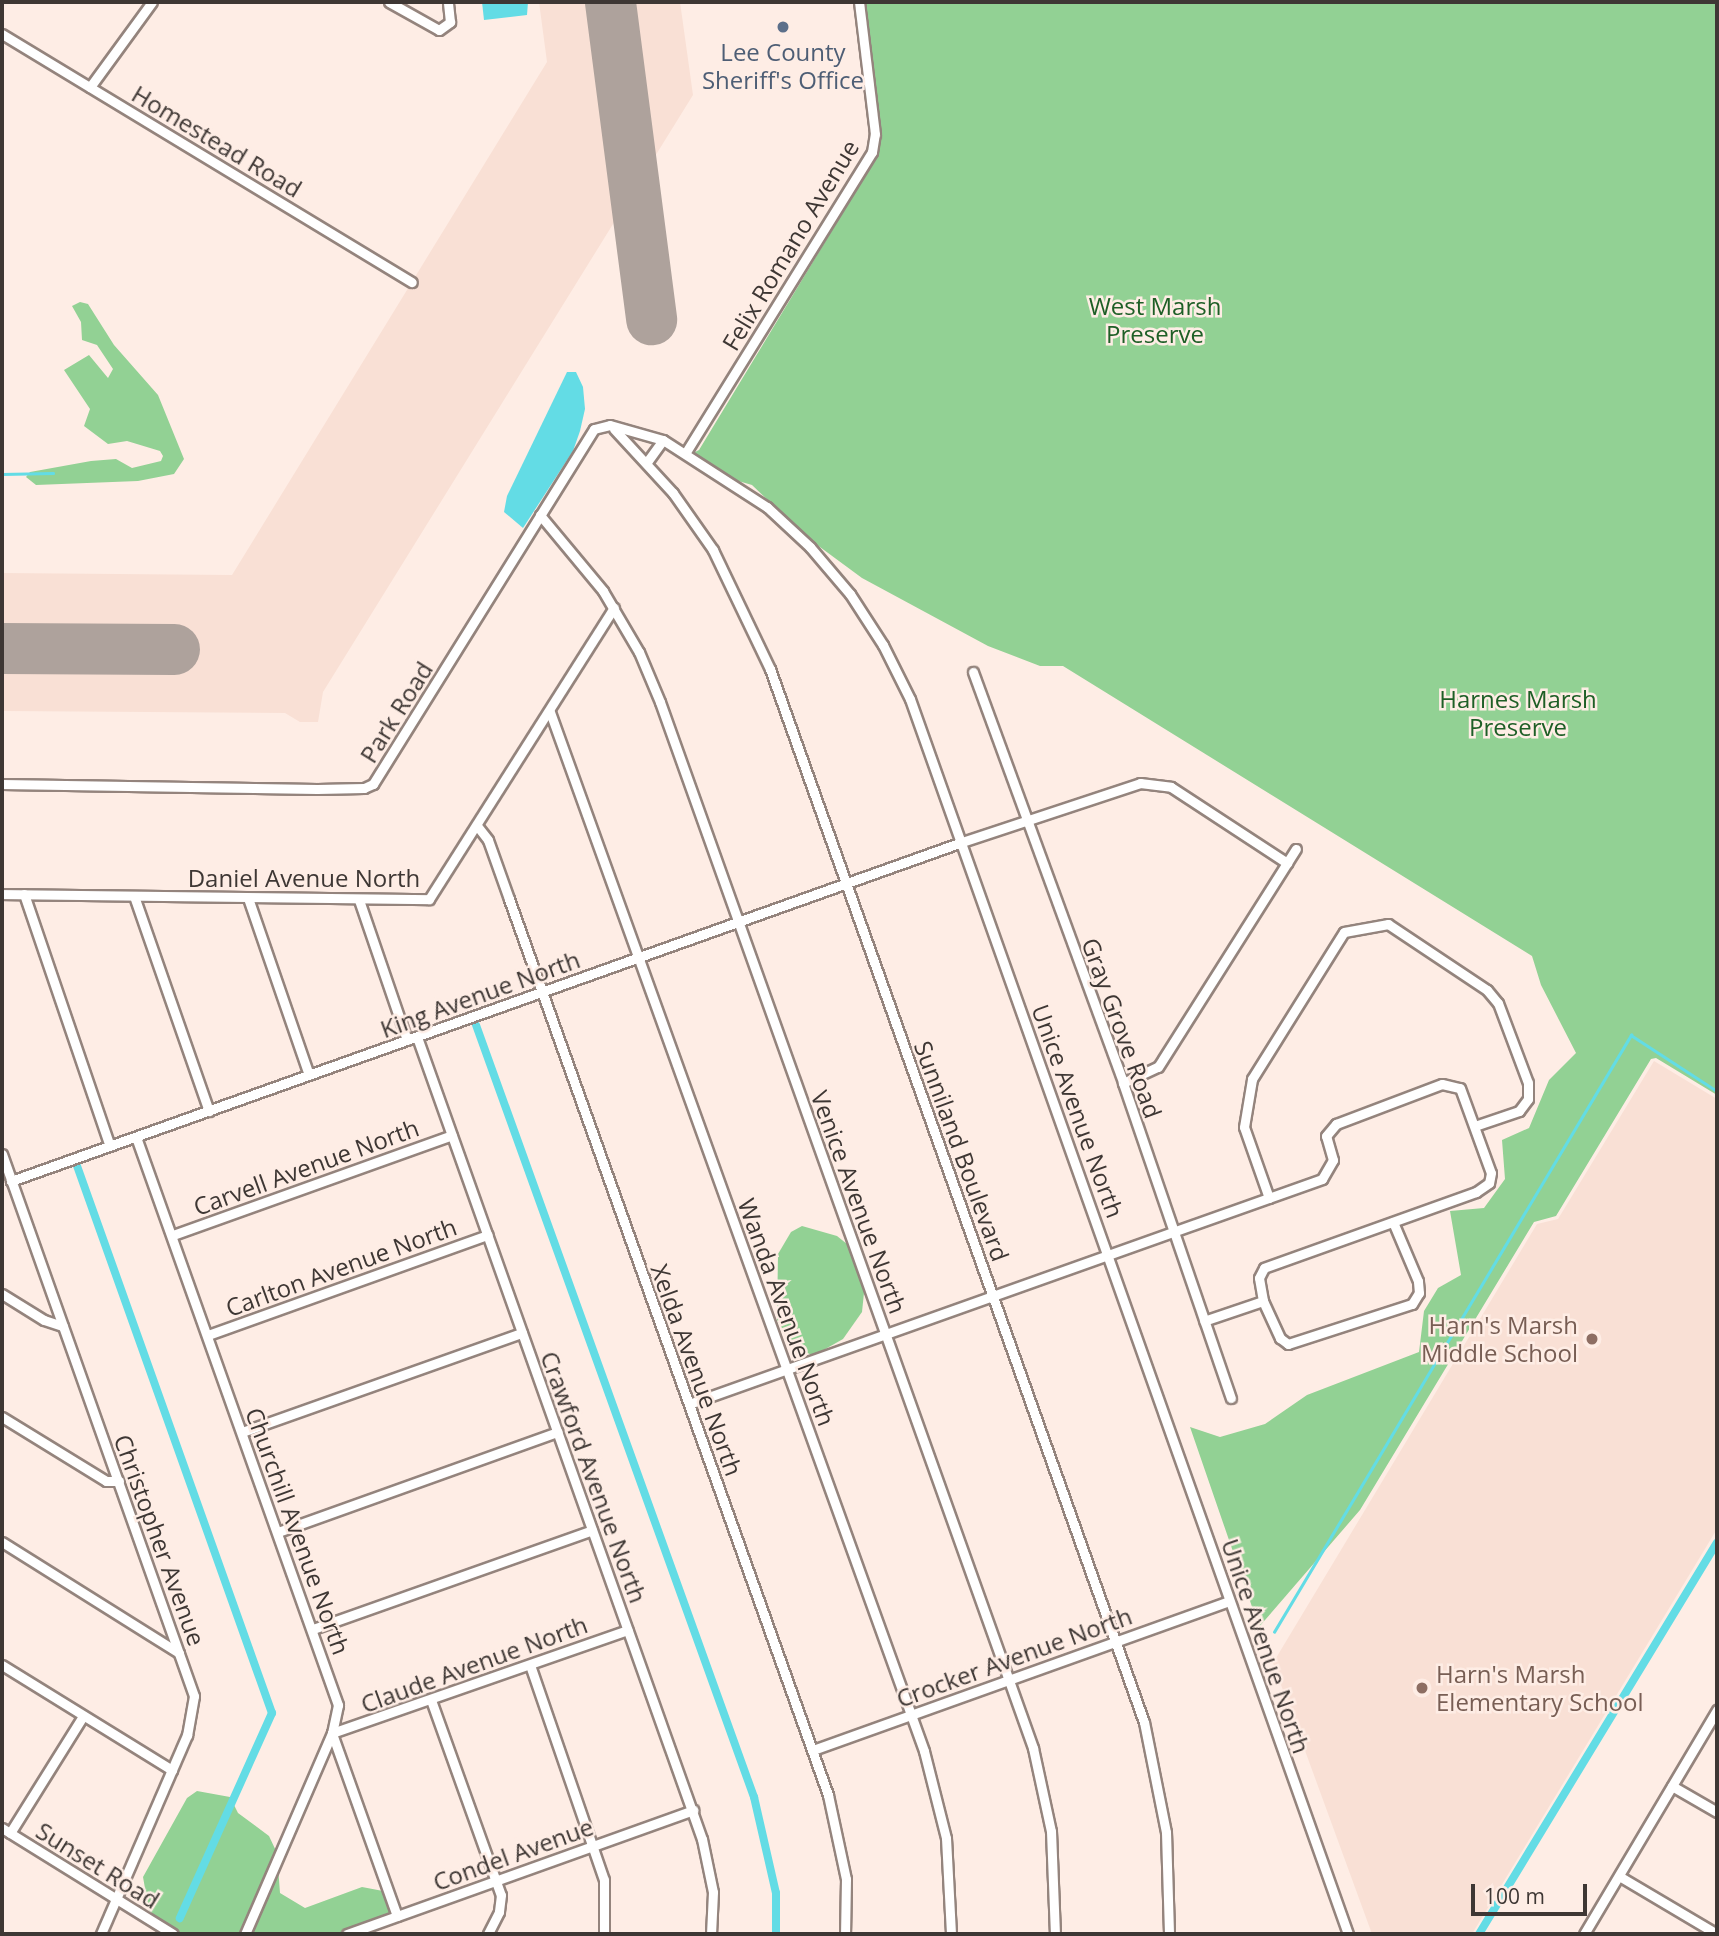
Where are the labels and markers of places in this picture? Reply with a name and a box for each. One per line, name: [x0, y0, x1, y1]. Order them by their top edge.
marker: Lee County Sheriff's Office: [775, 19, 791, 35]
place label: Lee County Sheriff's Office: [702, 38, 864, 94]
place label: Harn's Marsh Middle School: [1421, 1311, 1578, 1367]
marker: Harn's Marsh Middle School: [1584, 1331, 1600, 1347]
place label: Harn's Marsh Elementary School: [1436, 1660, 1644, 1716]
marker: Harn's Marsh Elementary School: [1414, 1680, 1430, 1696]

